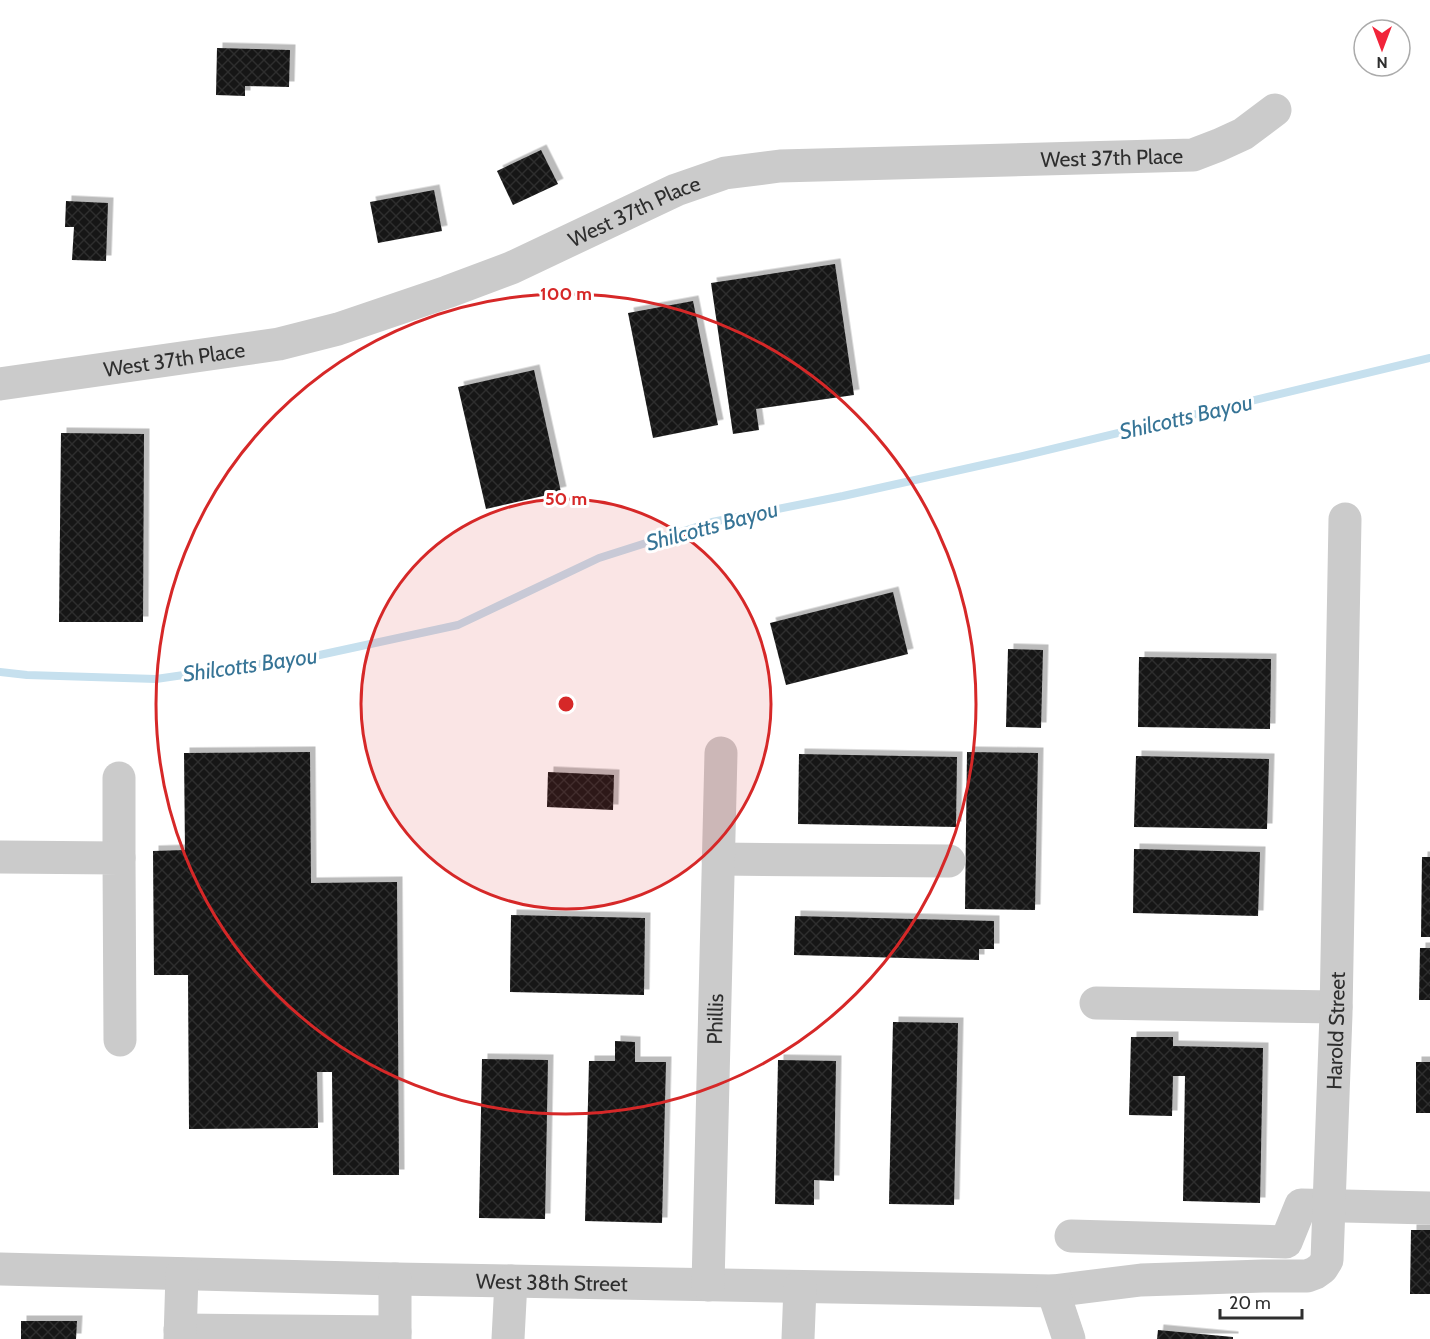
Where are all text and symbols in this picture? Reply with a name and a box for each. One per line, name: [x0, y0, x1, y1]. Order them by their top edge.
north arrow: [1352, 18, 1412, 78]
text: N: [1376, 53, 1388, 72]
street label: West 37th Place: [1040, 143, 1184, 172]
street label: West 37th Place: [564, 170, 704, 252]
text: 100 m: [540, 283, 592, 305]
street label: West 37th Place: [102, 336, 247, 382]
water label: Shilcotts Bayou: [1117, 389, 1255, 445]
text: 50 m: [545, 488, 587, 510]
water label: Shilcotts Bayou: [643, 495, 781, 557]
water label: Shilcotts Bayou: [181, 642, 319, 688]
centre of rings: [556, 694, 576, 714]
street label: Harold Street: [1321, 972, 1349, 1090]
street label: Phillis: [701, 993, 728, 1045]
street label: West 38th Street: [476, 1268, 628, 1296]
scale bar: [1220, 1282, 1302, 1320]
text: 20 m: [1229, 1292, 1271, 1314]

